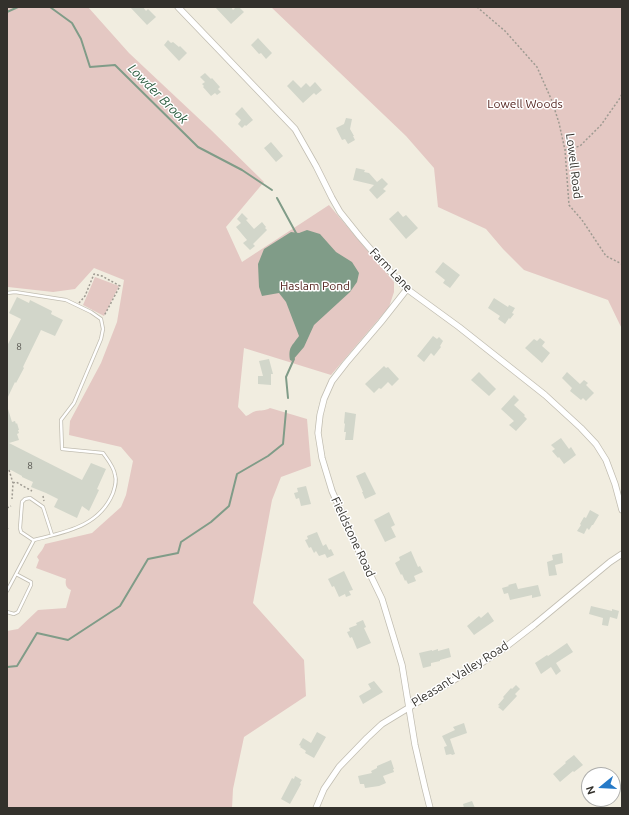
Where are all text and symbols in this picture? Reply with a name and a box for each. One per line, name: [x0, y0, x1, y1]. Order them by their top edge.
water label: Lowder Brook: [125, 61, 191, 127]
park label: Lowell Woods: [487, 97, 563, 111]
street label: Lowell Road: [563, 132, 585, 200]
street label: Farm Lane: [367, 245, 415, 295]
park label: Haslam Pond: [280, 279, 350, 293]
house number: 8: [16, 341, 22, 353]
house number: 8: [27, 460, 33, 472]
street label: Fieldstone Road: [328, 495, 378, 579]
street label: Pleasant Valley Road: [409, 638, 511, 710]
north arrow: [581, 767, 621, 807]
text: N: [584, 785, 598, 796]

